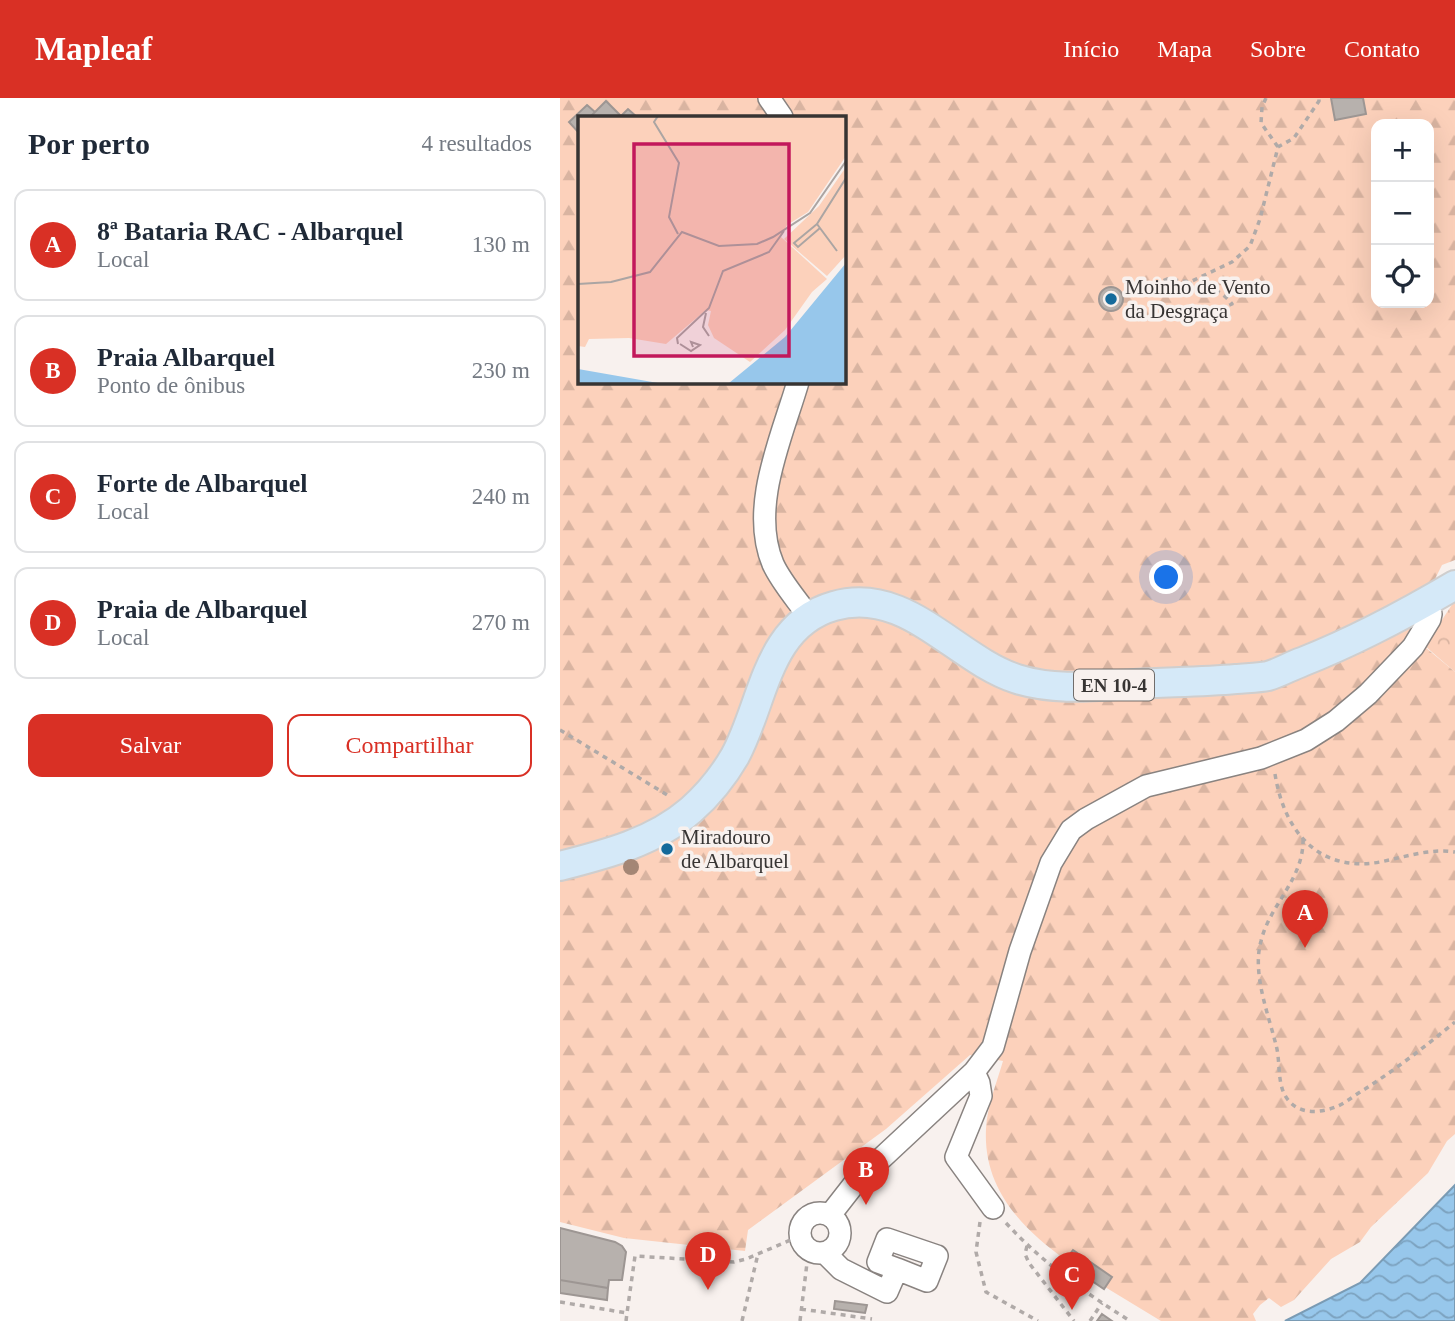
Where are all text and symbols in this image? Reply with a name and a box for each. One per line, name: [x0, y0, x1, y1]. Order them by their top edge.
text: Mapleaf: [35, 31, 152, 67]
text: Início: [1063, 36, 1119, 62]
text: Mapa: [1157, 36, 1212, 62]
text: Sobre: [1250, 36, 1306, 62]
text: Contato: [1344, 36, 1420, 62]
inset map: [578, 116, 845, 383]
map controls: [1371, 119, 1434, 308]
button: +: [1371, 119, 1434, 182]
text: Por perto: [28, 127, 150, 160]
text: 4 resultados: [421, 131, 532, 156]
button: −: [1371, 182, 1434, 245]
text: 8ª Bataria RAC - Albarquel: [97, 217, 403, 246]
text: A: [45, 232, 61, 257]
text: 130 m: [472, 232, 530, 257]
button: locate: [1371, 245, 1434, 308]
text: Local: [97, 247, 149, 272]
place label: Moinho de Vento da Desgraça: [1125, 275, 1270, 323]
marker: Moinho de Vento da Desgraça: [1103, 291, 1119, 307]
text: Praia Albarquel: [97, 343, 275, 372]
text: B: [45, 358, 61, 383]
text: 230 m: [472, 358, 530, 383]
text: Ponto de ônibus: [97, 373, 245, 398]
text: Forte de Albarquel: [97, 469, 307, 498]
text: C: [45, 484, 61, 509]
text: 240 m: [472, 484, 530, 509]
text: Local: [97, 499, 149, 524]
your location: [1149, 560, 1183, 594]
text: Praia de Albarquel: [97, 595, 307, 624]
text: D: [45, 610, 61, 635]
text: 270 m: [472, 610, 530, 635]
text: Local: [97, 625, 149, 650]
road number: EN 10-4: [1074, 670, 1154, 700]
button: Salvar: [28, 714, 273, 777]
button: Compartilhar: [287, 714, 532, 777]
place label: Miradouro de Albarquel: [681, 825, 789, 873]
marker: Miradouro de Albarquel: [659, 841, 675, 857]
pin: A: [1282, 890, 1328, 948]
pin: B: [843, 1147, 889, 1205]
pin: D: [685, 1232, 731, 1290]
pin: C: [1049, 1252, 1095, 1310]

